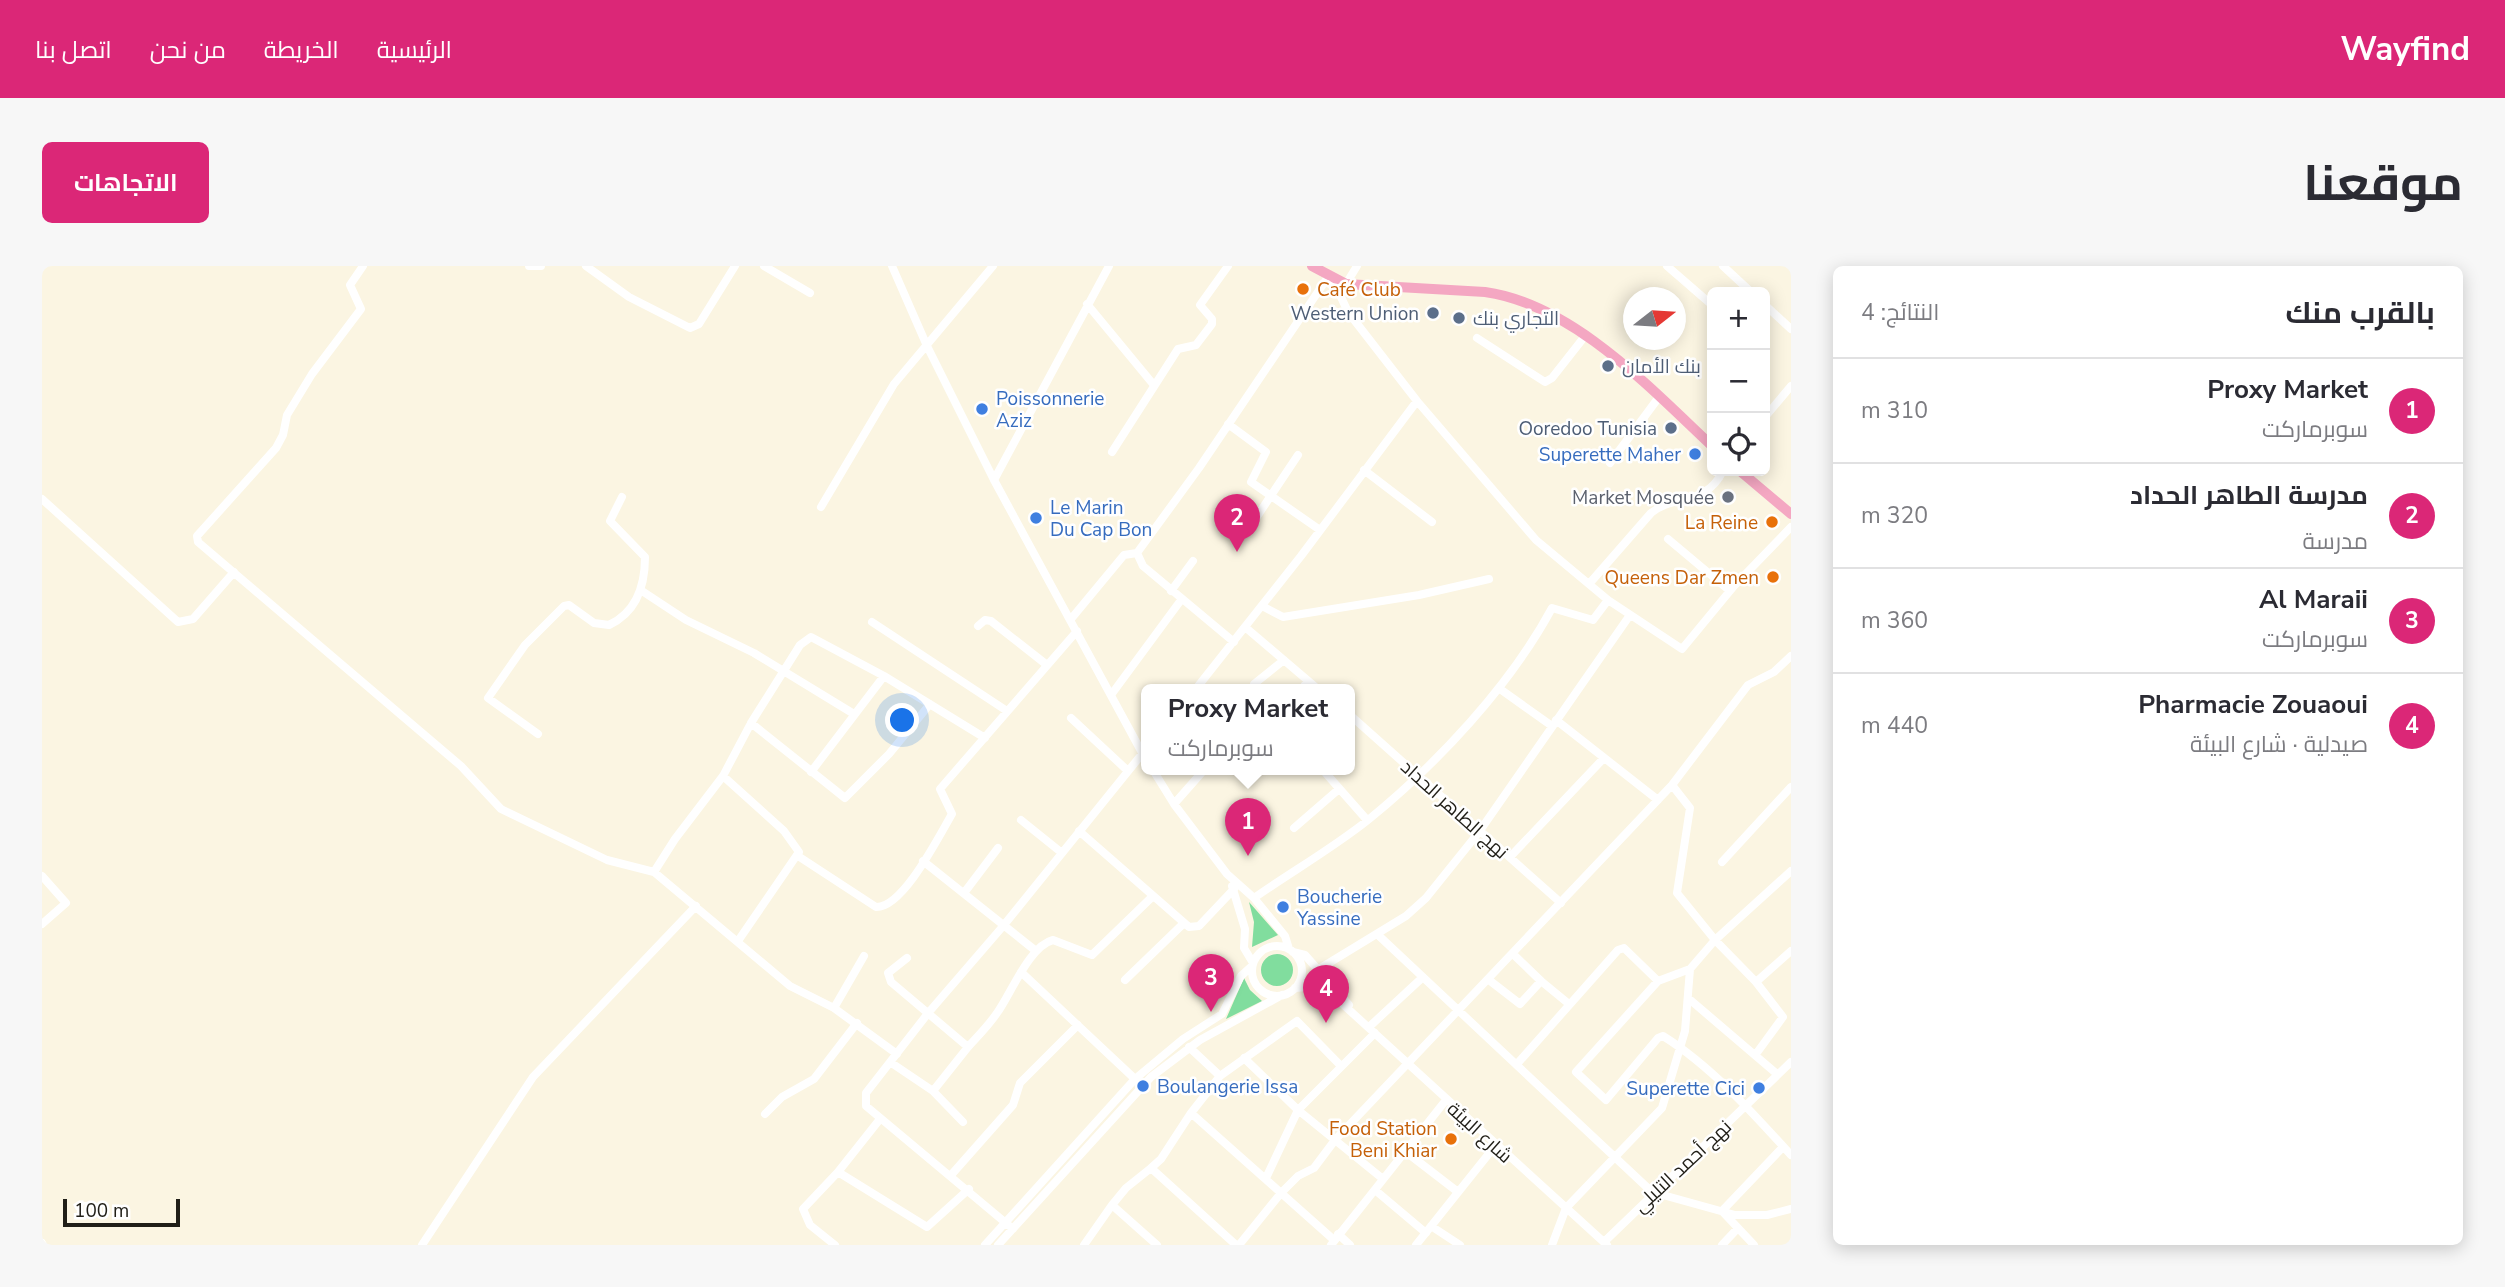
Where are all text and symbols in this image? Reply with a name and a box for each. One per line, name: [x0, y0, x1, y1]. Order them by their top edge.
text: Wayfind: [2340, 27, 2470, 72]
text: اتصل بنا: [35, 34, 112, 66]
text: من نحن: [150, 34, 226, 66]
text: الخريطة: [264, 34, 339, 66]
text: الرئيسية: [377, 34, 452, 66]
button: الاتجاهات: [42, 142, 209, 223]
text: موقعنا: [2303, 150, 2463, 217]
place label: Café Club: [1317, 277, 1401, 303]
marker: Café Club: [1295, 281, 1311, 297]
north arrow: [1623, 287, 1686, 350]
map controls: [1707, 287, 1770, 476]
button: +: [1707, 287, 1770, 350]
text: بالقرب منك: [2285, 293, 2435, 334]
text: النتائج: 4: [1861, 297, 1939, 328]
place label: Western Union: [1291, 301, 1419, 327]
marker: Western Union: [1425, 305, 1441, 321]
place label: التجاري بنك: [1473, 306, 1559, 333]
marker: التجاري بنك: [1451, 310, 1467, 326]
button: −: [1707, 350, 1770, 413]
place label: بنك الأمان: [1622, 354, 1701, 380]
marker: بنك الأمان: [1600, 358, 1616, 374]
text: Proxy Market: [2207, 372, 2368, 407]
place label: Poissonnerie Aziz: [996, 386, 1104, 434]
text: 310 m: [1861, 395, 1928, 426]
text: 1: [2405, 395, 2419, 426]
marker: Poissonnerie Aziz: [974, 401, 990, 417]
button: locate: [1707, 413, 1770, 476]
text: سوبرماركت: [2262, 414, 2368, 445]
place label: Ooredoo Tunisia: [1518, 416, 1657, 442]
marker: Ooredoo Tunisia: [1663, 420, 1679, 436]
place label: Superette Maher: [1539, 442, 1681, 468]
marker: Superette Maher: [1687, 446, 1703, 462]
text: مدرسة الطاهر الحداد: [2130, 478, 2368, 513]
place label: Market Mosquée: [1572, 485, 1714, 511]
marker: Market Mosquée: [1720, 489, 1736, 505]
pin: 2: [1214, 494, 1260, 552]
place label: Le Marin Du Cap Bon: [1050, 495, 1152, 543]
text: 320 m: [1861, 500, 1928, 531]
text: 2: [2405, 500, 2419, 531]
marker: Le Marin Du Cap Bon: [1028, 510, 1044, 526]
place label: La Reine: [1685, 510, 1758, 536]
marker: La Reine: [1764, 514, 1780, 530]
text: مدرسة: [2303, 526, 2368, 557]
place label: Queens Dar Zmen: [1605, 565, 1759, 591]
marker: Queens Dar Zmen: [1765, 569, 1781, 585]
text: Al Maraii: [2259, 582, 2368, 617]
text: 360 m: [1861, 605, 1928, 636]
text: 3: [2405, 605, 2419, 636]
text: سوبرماركت: [2262, 624, 2368, 655]
popup: [1141, 684, 1355, 775]
text: Pharmacie Zouaoui: [2138, 687, 2368, 722]
text: Proxy Market: [1168, 691, 1328, 726]
your location: [885, 703, 919, 737]
text: 440 m: [1861, 710, 1928, 741]
text: 4: [2405, 710, 2419, 741]
text: صيدلية · شارع البيئة: [2190, 729, 2368, 760]
text: سوبرماركت: [1168, 733, 1274, 764]
street label: نهج الطاهر الحداد: [1395, 754, 1514, 865]
pin: 1: [1225, 798, 1271, 856]
place label: Boucherie Yassine: [1296, 884, 1382, 932]
marker: Boucherie Yassine: [1275, 899, 1291, 915]
pin: 3: [1188, 954, 1234, 1012]
pin: 4: [1303, 965, 1349, 1023]
place label: Boulangerie Issa: [1157, 1074, 1298, 1100]
place label: Superette Cici: [1626, 1076, 1745, 1102]
marker: Boulangerie Issa: [1135, 1078, 1151, 1094]
marker: Superette Cici: [1751, 1080, 1767, 1096]
street label: شارع البيئة: [1441, 1096, 1518, 1169]
street label: نهج أحمد التليلي: [1628, 1114, 1738, 1220]
place label: Food Station Beni Khiar: [1329, 1116, 1437, 1164]
marker: Food Station Beni Khiar: [1443, 1131, 1459, 1147]
scale bar: [63, 1196, 180, 1228]
text: 100 m: [74, 1198, 129, 1224]

